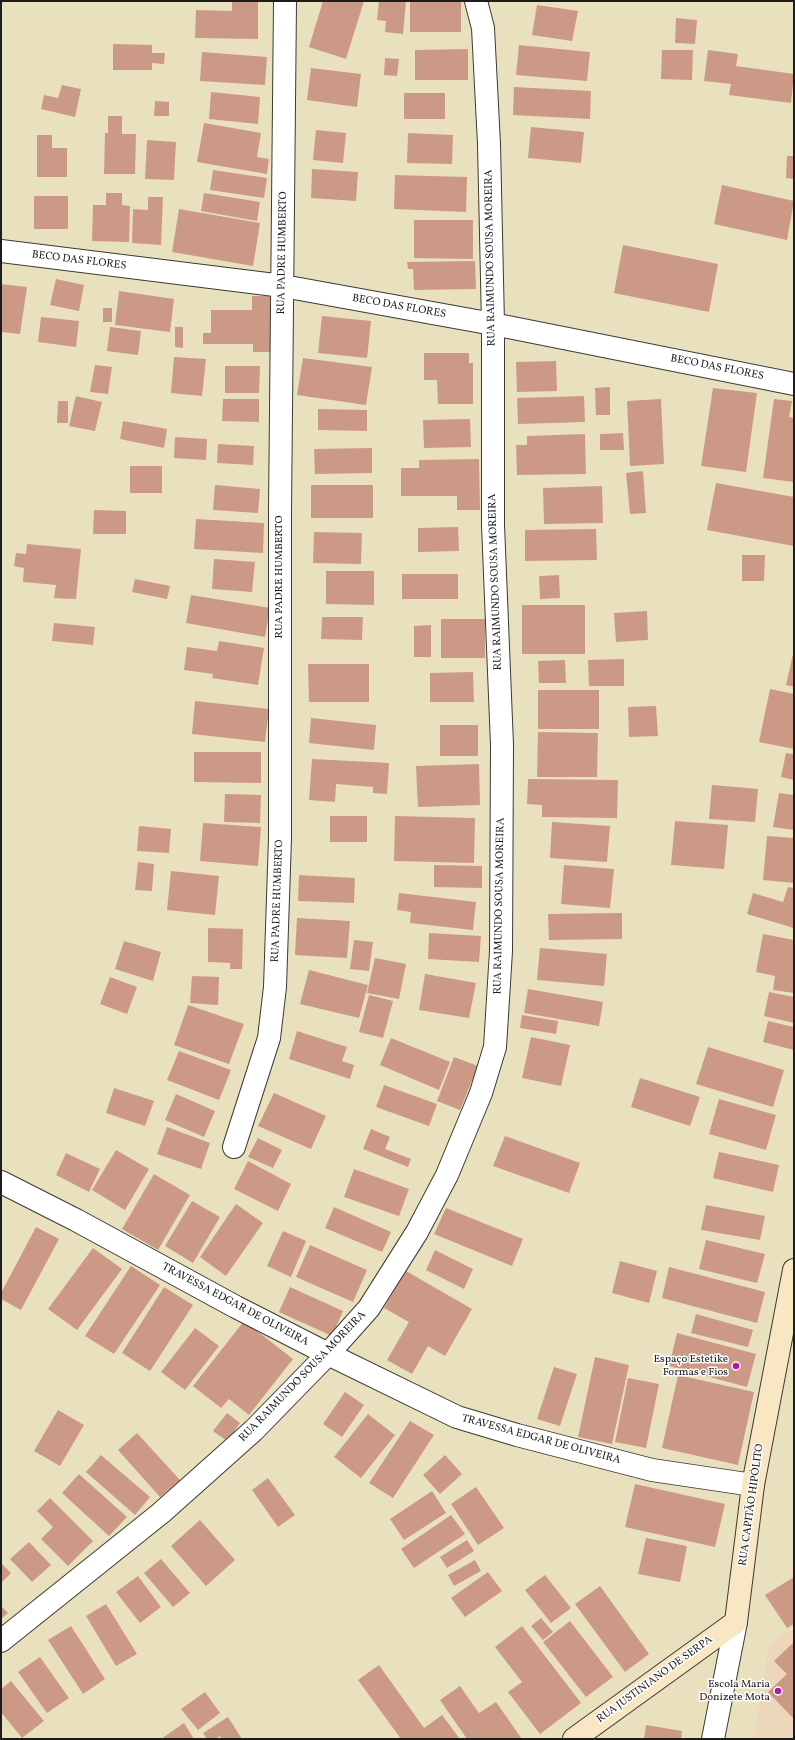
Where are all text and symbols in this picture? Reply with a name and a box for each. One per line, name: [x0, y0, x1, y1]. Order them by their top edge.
street label: RUA RAIMUNDO SOUSA MOREIRA: [483, 169, 499, 347]
street label: RUA PADRE HUMBERTO: [275, 191, 291, 315]
street label: BECO DAS FLORES: [31, 249, 127, 273]
street label: BECO DAS FLORES: [351, 292, 447, 322]
street label: BECO DAS FLORES: [669, 352, 765, 384]
street label: RUA RAIMUNDO SOUSA MOREIRA: [486, 493, 506, 671]
street label: RUA PADRE HUMBERTO: [273, 516, 287, 638]
street label: RUA RAIMUNDO SOUSA MOREIRA: [492, 817, 508, 995]
street label: RUA PADRE HUMBERTO: [269, 839, 287, 963]
street label: TRAVESSA EDGAR DE OLIVEIRA: [159, 1261, 311, 1349]
street label: RUA RAIMUNDO SOUSA MOREIRA: [237, 1309, 369, 1445]
place label: Espaço Estetike Formas e Fios: [653, 1353, 728, 1379]
marker: Espaço Estetike Formas e Fios: [731, 1361, 741, 1371]
street label: TRAVESSA EDGAR DE OLIVEIRA: [460, 1412, 622, 1468]
street label: RUA CAPITÃO HIPÓLITO: [737, 1443, 767, 1567]
street label: RUA JUSTINIANO DE SERPA: [594, 1634, 716, 1726]
place label: Escola Maria Donizete Mota: [699, 1678, 770, 1704]
marker: Escola Maria Donizete Mota: [773, 1686, 783, 1696]

